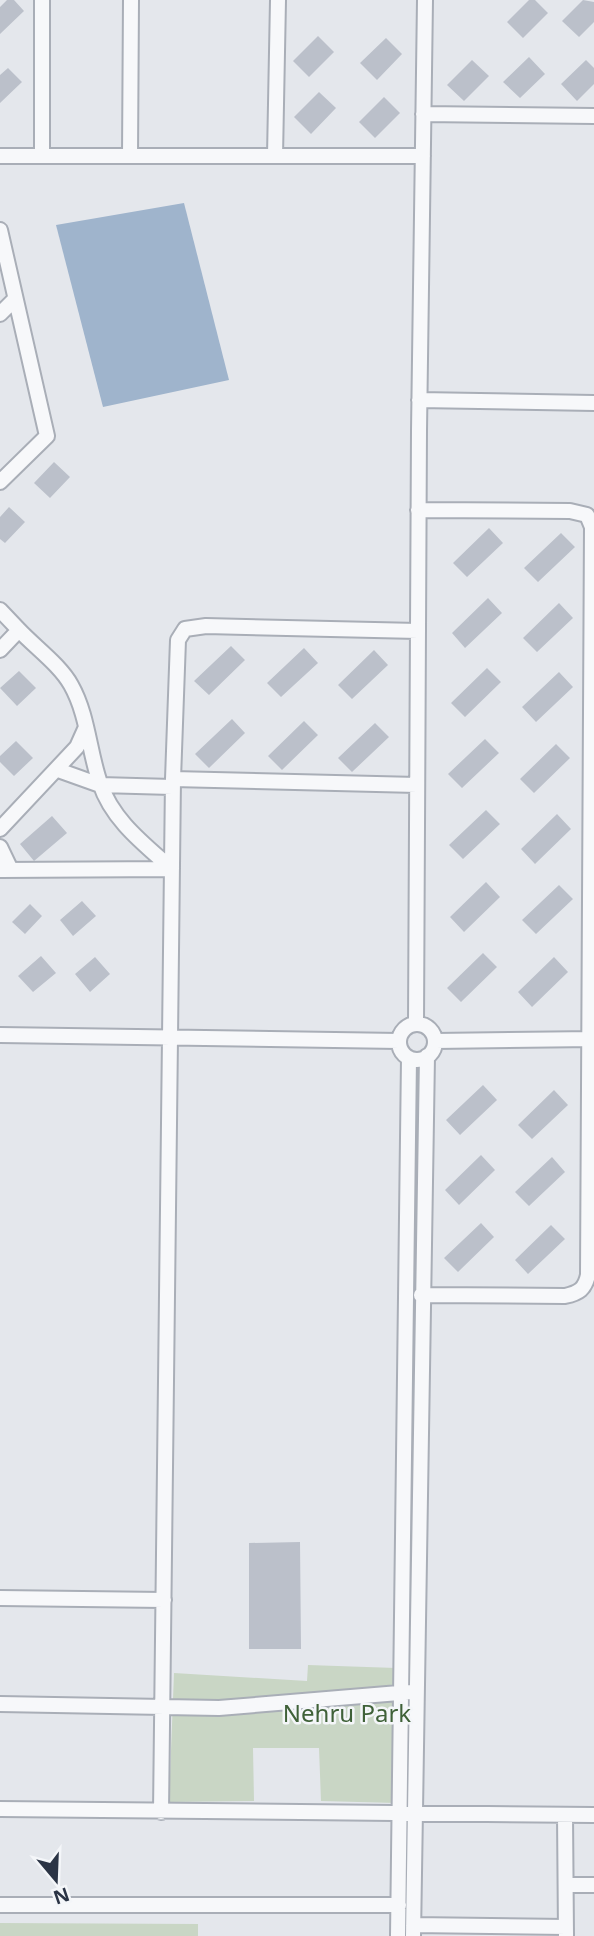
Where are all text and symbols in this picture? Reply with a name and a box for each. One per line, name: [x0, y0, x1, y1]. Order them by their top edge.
park label: Nehru Park: [283, 1696, 411, 1729]
north arrow: [21, 1845, 91, 1915]
text: N: [50, 1881, 73, 1911]

